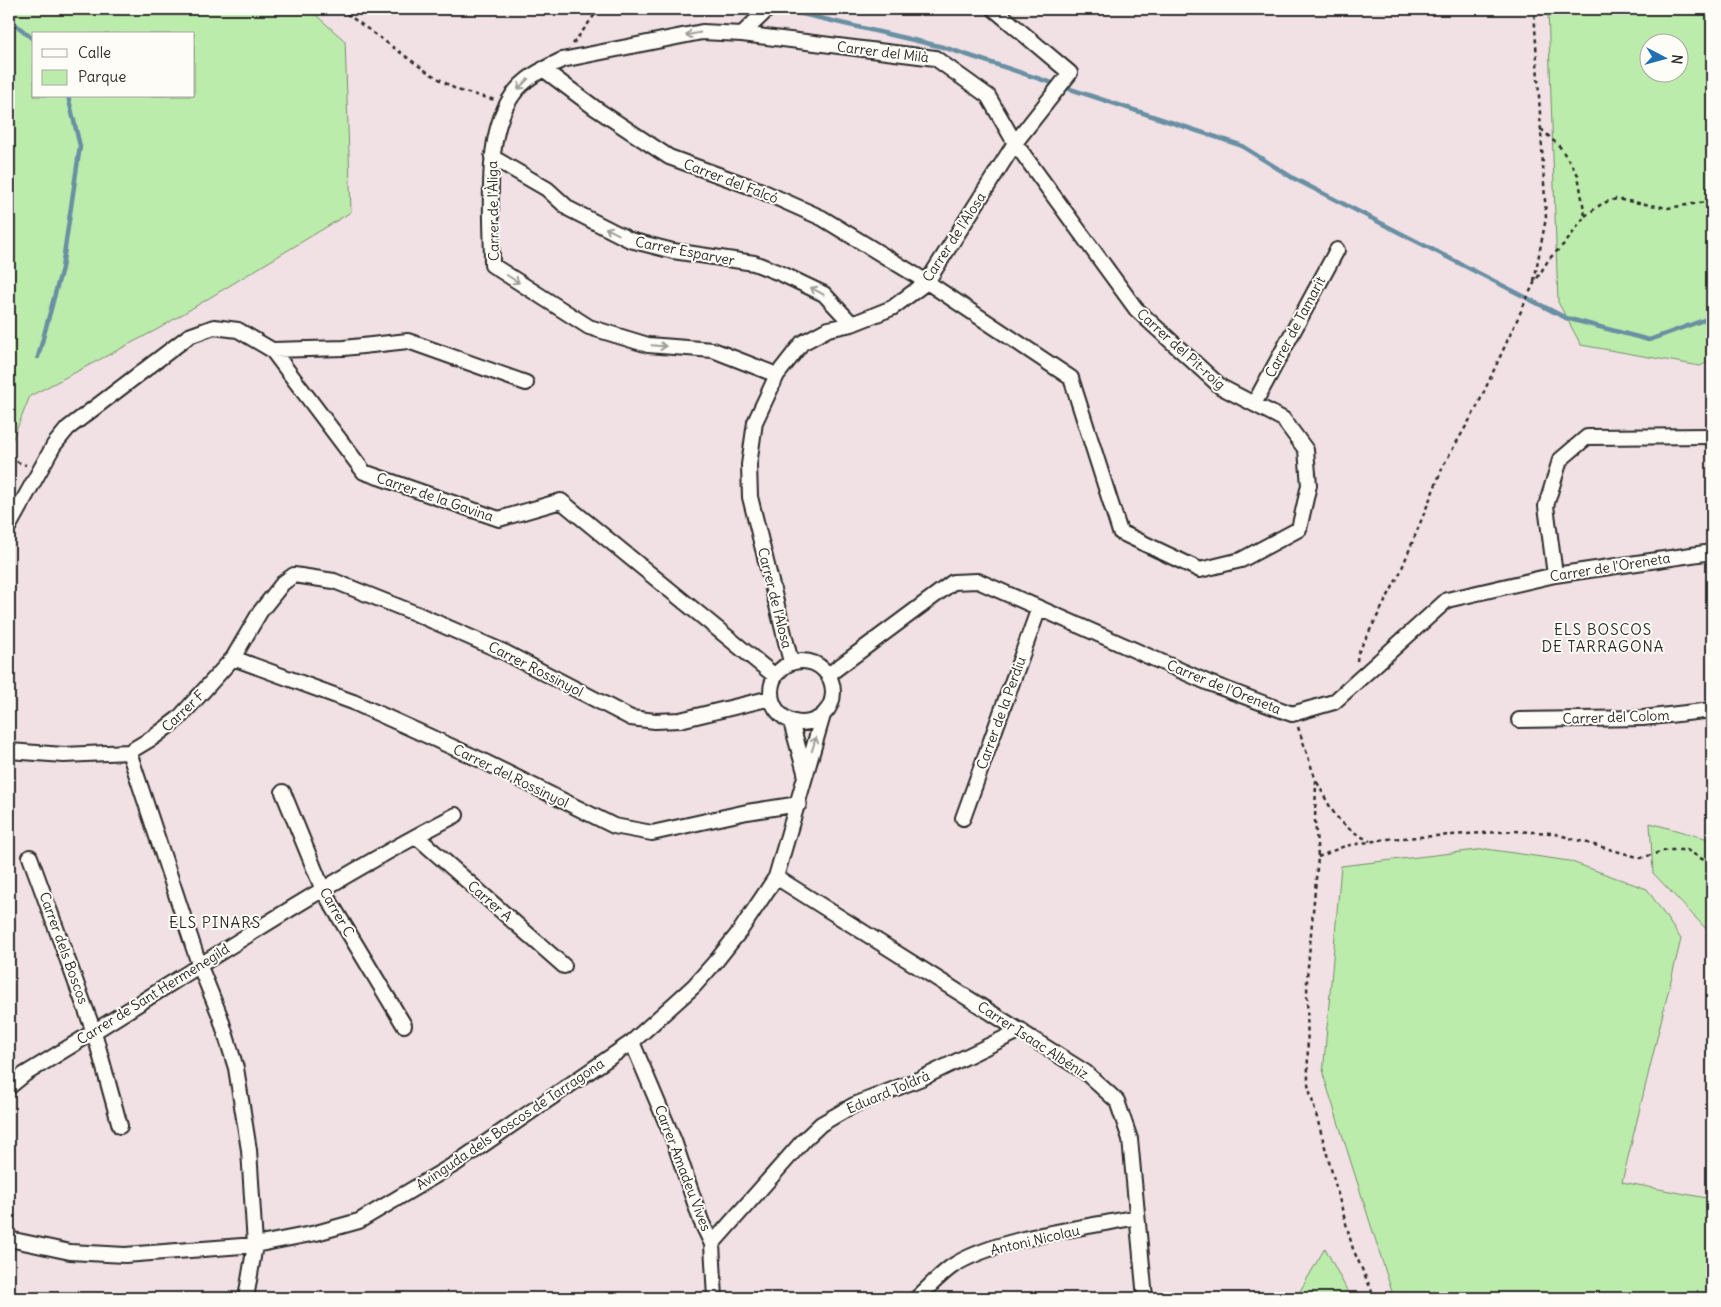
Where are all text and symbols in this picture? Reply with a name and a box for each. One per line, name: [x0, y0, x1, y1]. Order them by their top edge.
one-way arrow: [686, 29, 702, 39]
legend: [32, 32, 195, 98]
north arrow: [1638, 32, 1688, 82]
street label: Carrer del Milà: [836, 37, 930, 67]
text: Calle: [78, 43, 111, 62]
text: N: [1667, 54, 1686, 65]
text: Parque: [78, 67, 126, 86]
one-way arrow: [517, 78, 529, 90]
street label: Carrer del Falcó: [681, 155, 781, 207]
street label: Carrer de l'Àliga: [483, 161, 503, 261]
street label: Carrer de l'Alosa: [918, 189, 990, 285]
one-way arrow: [605, 226, 620, 235]
street label: Carrer Esparver: [634, 233, 737, 270]
one-way arrow: [506, 273, 520, 284]
street label: Carrer de Tamarit: [1261, 273, 1329, 381]
one-way arrow: [810, 285, 824, 295]
street label: Carrer del Pit-roig: [1133, 304, 1229, 394]
one-way arrow: [651, 341, 667, 351]
street label: Carrer de la Gavina: [374, 469, 496, 525]
street label: Carrer de l'Alosa: [754, 546, 796, 650]
street label: Carrer de l'Oreneta: [1549, 549, 1671, 585]
district label: ELS BOSCOS DE TARRAGONA: [1541, 620, 1665, 656]
street label: Carrer Rossinyol: [485, 637, 587, 701]
street label: Carrer de la Perdiu: [972, 654, 1030, 772]
street label: Carrer de l'Oreneta: [1164, 656, 1284, 718]
street label: Carrer F: [158, 686, 208, 736]
street label: Carrer del Colom: [1562, 706, 1670, 728]
one-way arrow: [810, 737, 819, 752]
street label: Carrer del Rossinyol: [450, 740, 572, 812]
street label: Carrer A: [464, 877, 516, 925]
street label: Carrer C: [316, 884, 358, 940]
street label: Carrer dels Boscos: [35, 890, 93, 1006]
district label: ELS PINARS: [169, 913, 261, 932]
street label: Carrer de Sant Hermenegild: [73, 940, 233, 1048]
street label: Carrer Isaac Albéniz: [974, 997, 1092, 1083]
street label: Avinguda dels Boscos de Tarragona: [412, 1054, 608, 1194]
street label: Eduard Toldrà: [844, 1066, 932, 1118]
street label: Carrer Amadeu Vives: [651, 1102, 715, 1234]
street label: Antoni Nicolau: [989, 1221, 1081, 1259]

